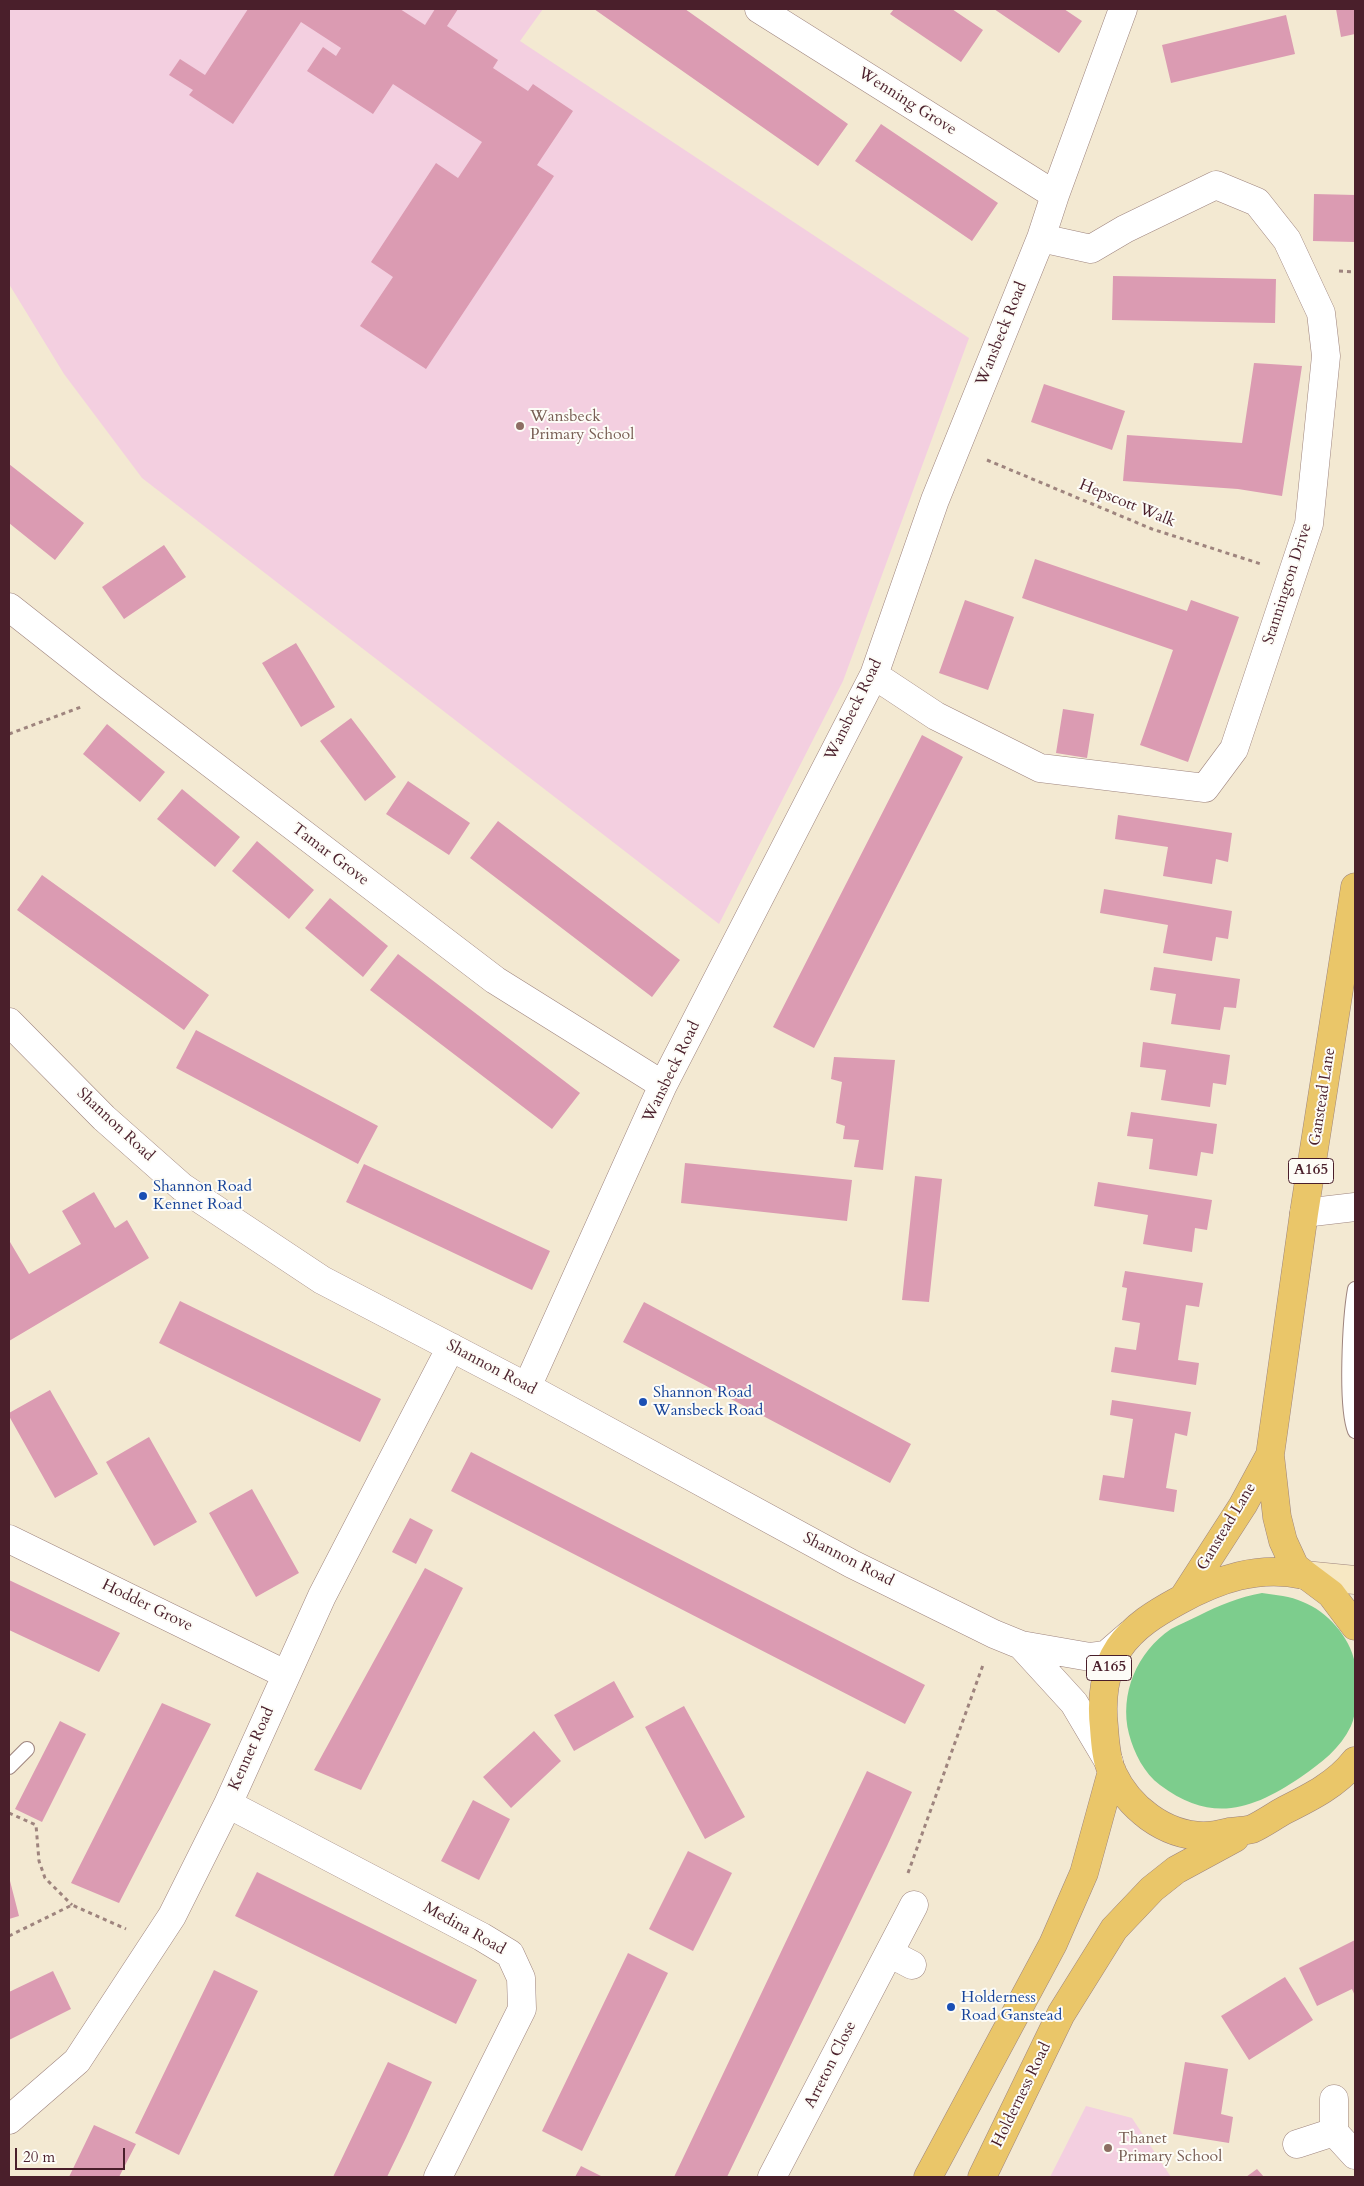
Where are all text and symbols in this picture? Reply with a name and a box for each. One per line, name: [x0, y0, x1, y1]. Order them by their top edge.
street label: Wenning Grove: [854, 64, 960, 140]
street label: Wansbeck Road: [972, 279, 1032, 389]
place label: Wansbeck Primary School: [530, 407, 634, 445]
marker: Wansbeck Primary School: [514, 420, 526, 432]
street label: Hepscott Walk: [1076, 476, 1178, 532]
street label: Stannington Drive: [1259, 521, 1317, 647]
street label: Wansbeck Road: [821, 656, 887, 764]
street label: Tamar Grove: [288, 820, 372, 890]
street label: Wansbeck Road: [639, 1018, 705, 1126]
street label: Ganstead Lane: [1306, 1047, 1340, 1147]
street label: Shannon Road: [72, 1084, 158, 1166]
road number: A165: [1288, 1158, 1334, 1184]
place label: Shannon Road Kennet Road: [153, 1177, 252, 1215]
marker: Shannon Road Kennet Road: [137, 1190, 149, 1202]
street label: Shannon Road: [443, 1336, 539, 1400]
place label: Shannon Road Wansbeck Road: [653, 1383, 763, 1421]
marker: Shannon Road Wansbeck Road: [637, 1396, 649, 1408]
street label: Ganstead Lane: [1193, 1480, 1261, 1574]
street label: Shannon Road: [799, 1529, 897, 1591]
street label: Hodder Grove: [98, 1576, 196, 1636]
road number: A165: [1086, 1656, 1132, 1680]
street label: Kennet Road: [225, 1704, 279, 1794]
street label: Medina Road: [420, 1899, 508, 1959]
place label: Holderness Road Ganstead: [961, 1988, 1062, 2026]
marker: Holderness Road Ganstead: [945, 2001, 957, 2013]
street label: Arreton Close: [801, 2018, 861, 2112]
street label: Holderness Road: [988, 2039, 1056, 2151]
place label: Thanet Primary School: [1118, 2129, 1222, 2167]
scale bar: [18, 2138, 128, 2170]
marker: Thanet Primary School: [1102, 2142, 1114, 2154]
text: 20 m: [23, 2147, 55, 2167]

